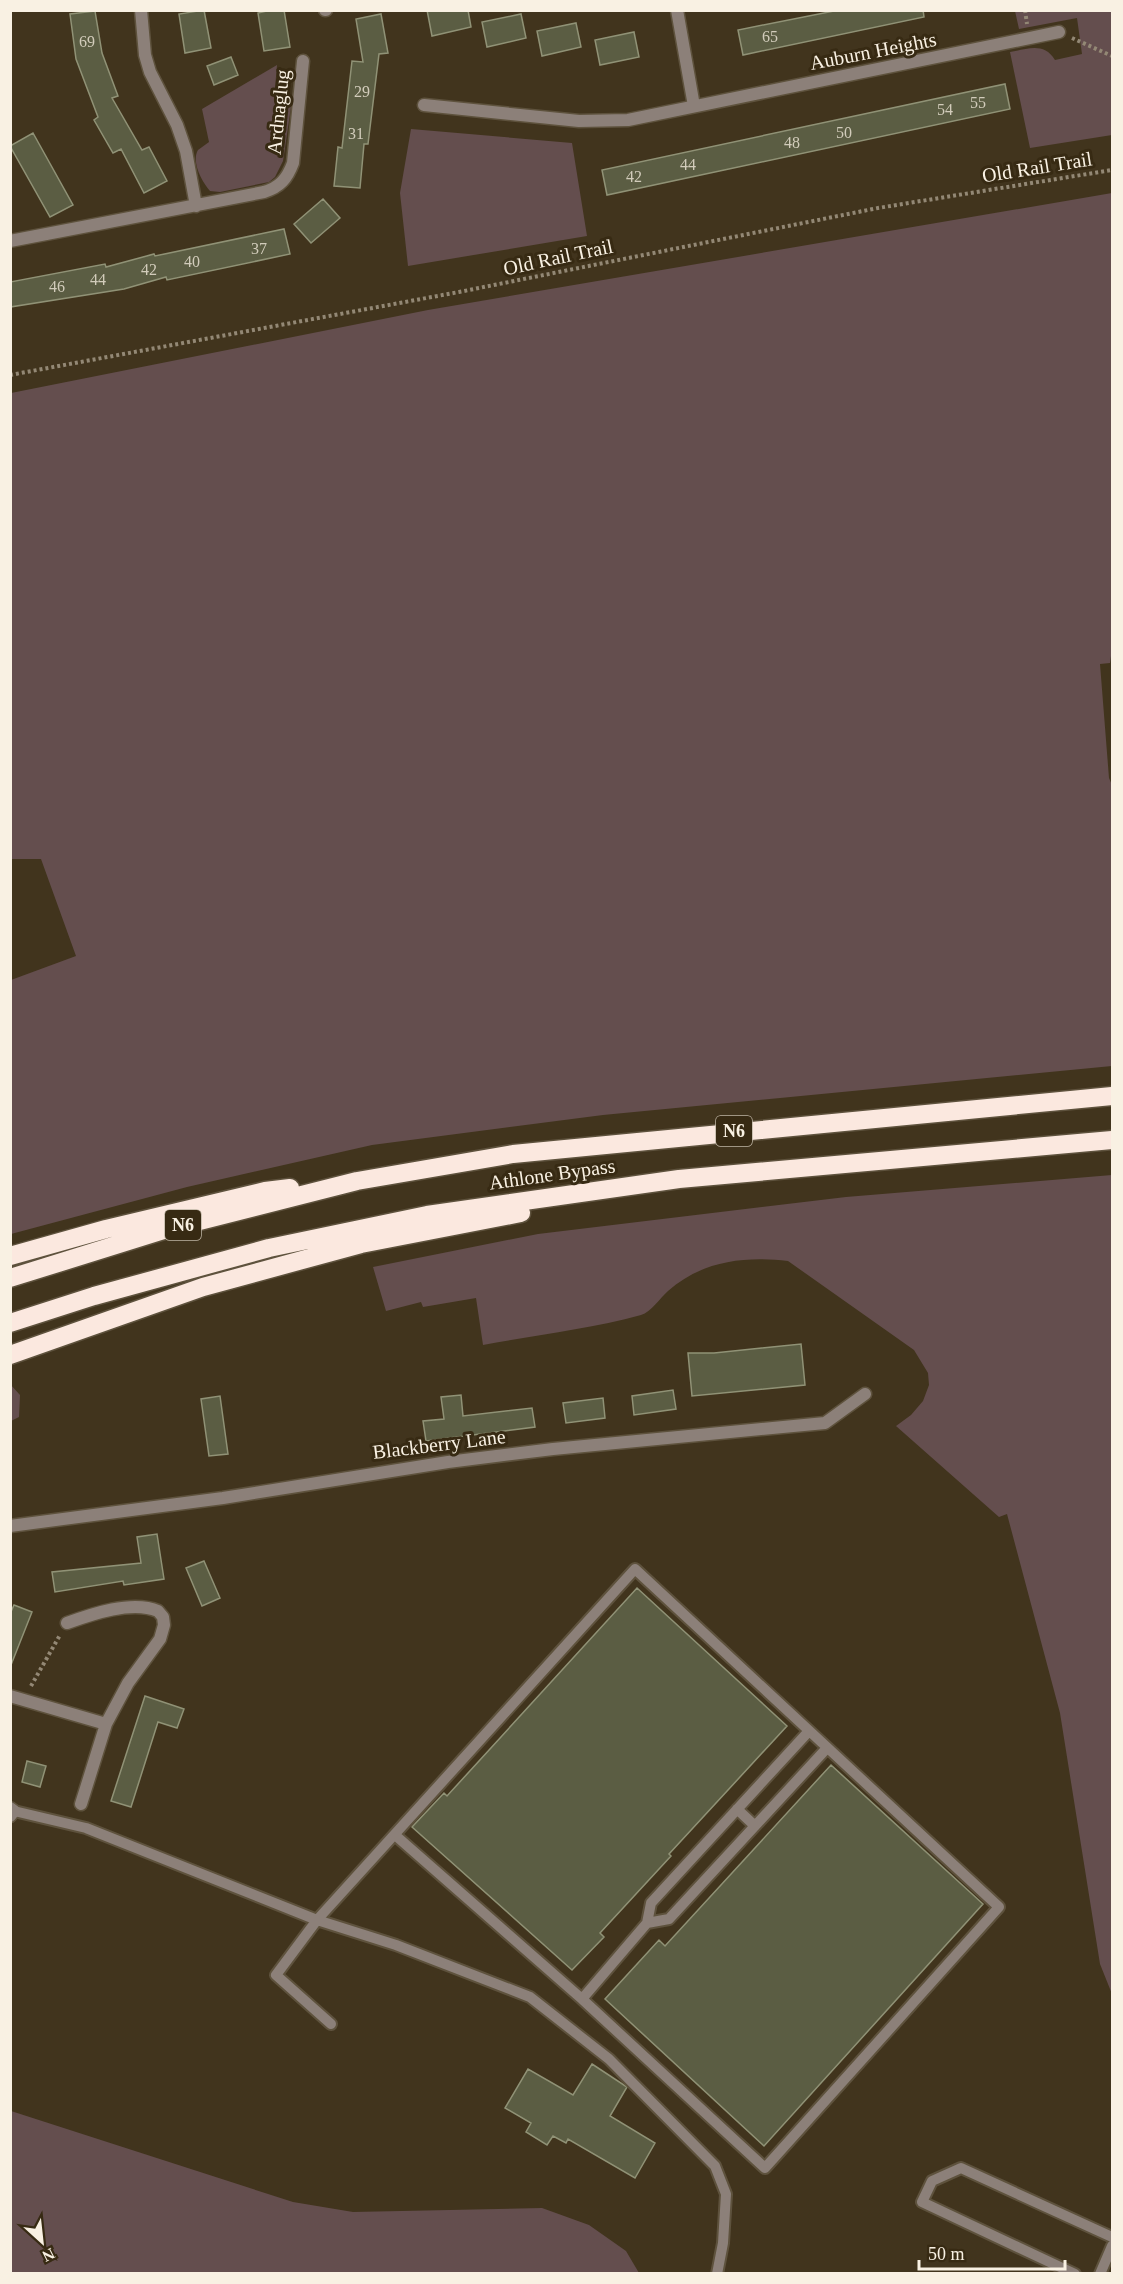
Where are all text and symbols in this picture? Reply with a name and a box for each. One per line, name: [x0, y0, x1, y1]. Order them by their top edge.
house number: 65: [762, 28, 778, 45]
street label: Auburn Heights: [808, 28, 938, 75]
house number: 69: [79, 33, 95, 50]
street label: Ardnaglug: [263, 68, 294, 156]
house number: 29: [354, 83, 370, 100]
house number: 55: [970, 94, 986, 111]
house number: 54: [937, 101, 953, 118]
house number: 50: [836, 124, 852, 141]
house number: 31: [348, 125, 364, 142]
house number: 48: [784, 134, 800, 151]
street label: Old Rail Trail: [980, 147, 1094, 187]
house number: 44: [680, 156, 696, 173]
house number: 42: [626, 168, 642, 185]
street label: Old Rail Trail: [501, 235, 615, 279]
house number: 37: [251, 240, 267, 257]
house number: 40: [184, 253, 200, 270]
house number: 42: [141, 261, 157, 278]
house number: 44: [90, 271, 106, 288]
house number: 46: [49, 278, 65, 295]
road number: N6: [716, 1116, 752, 1146]
street label: Athlone Bypass: [487, 1154, 617, 1195]
road number: N6: [165, 1210, 201, 1240]
street label: Blackberry Lane: [371, 1425, 507, 1464]
north arrow: [12, 2212, 72, 2272]
scale bar: [919, 2233, 1064, 2271]
text: 50 m: [928, 2244, 965, 2264]
text: N: [39, 2245, 58, 2265]

